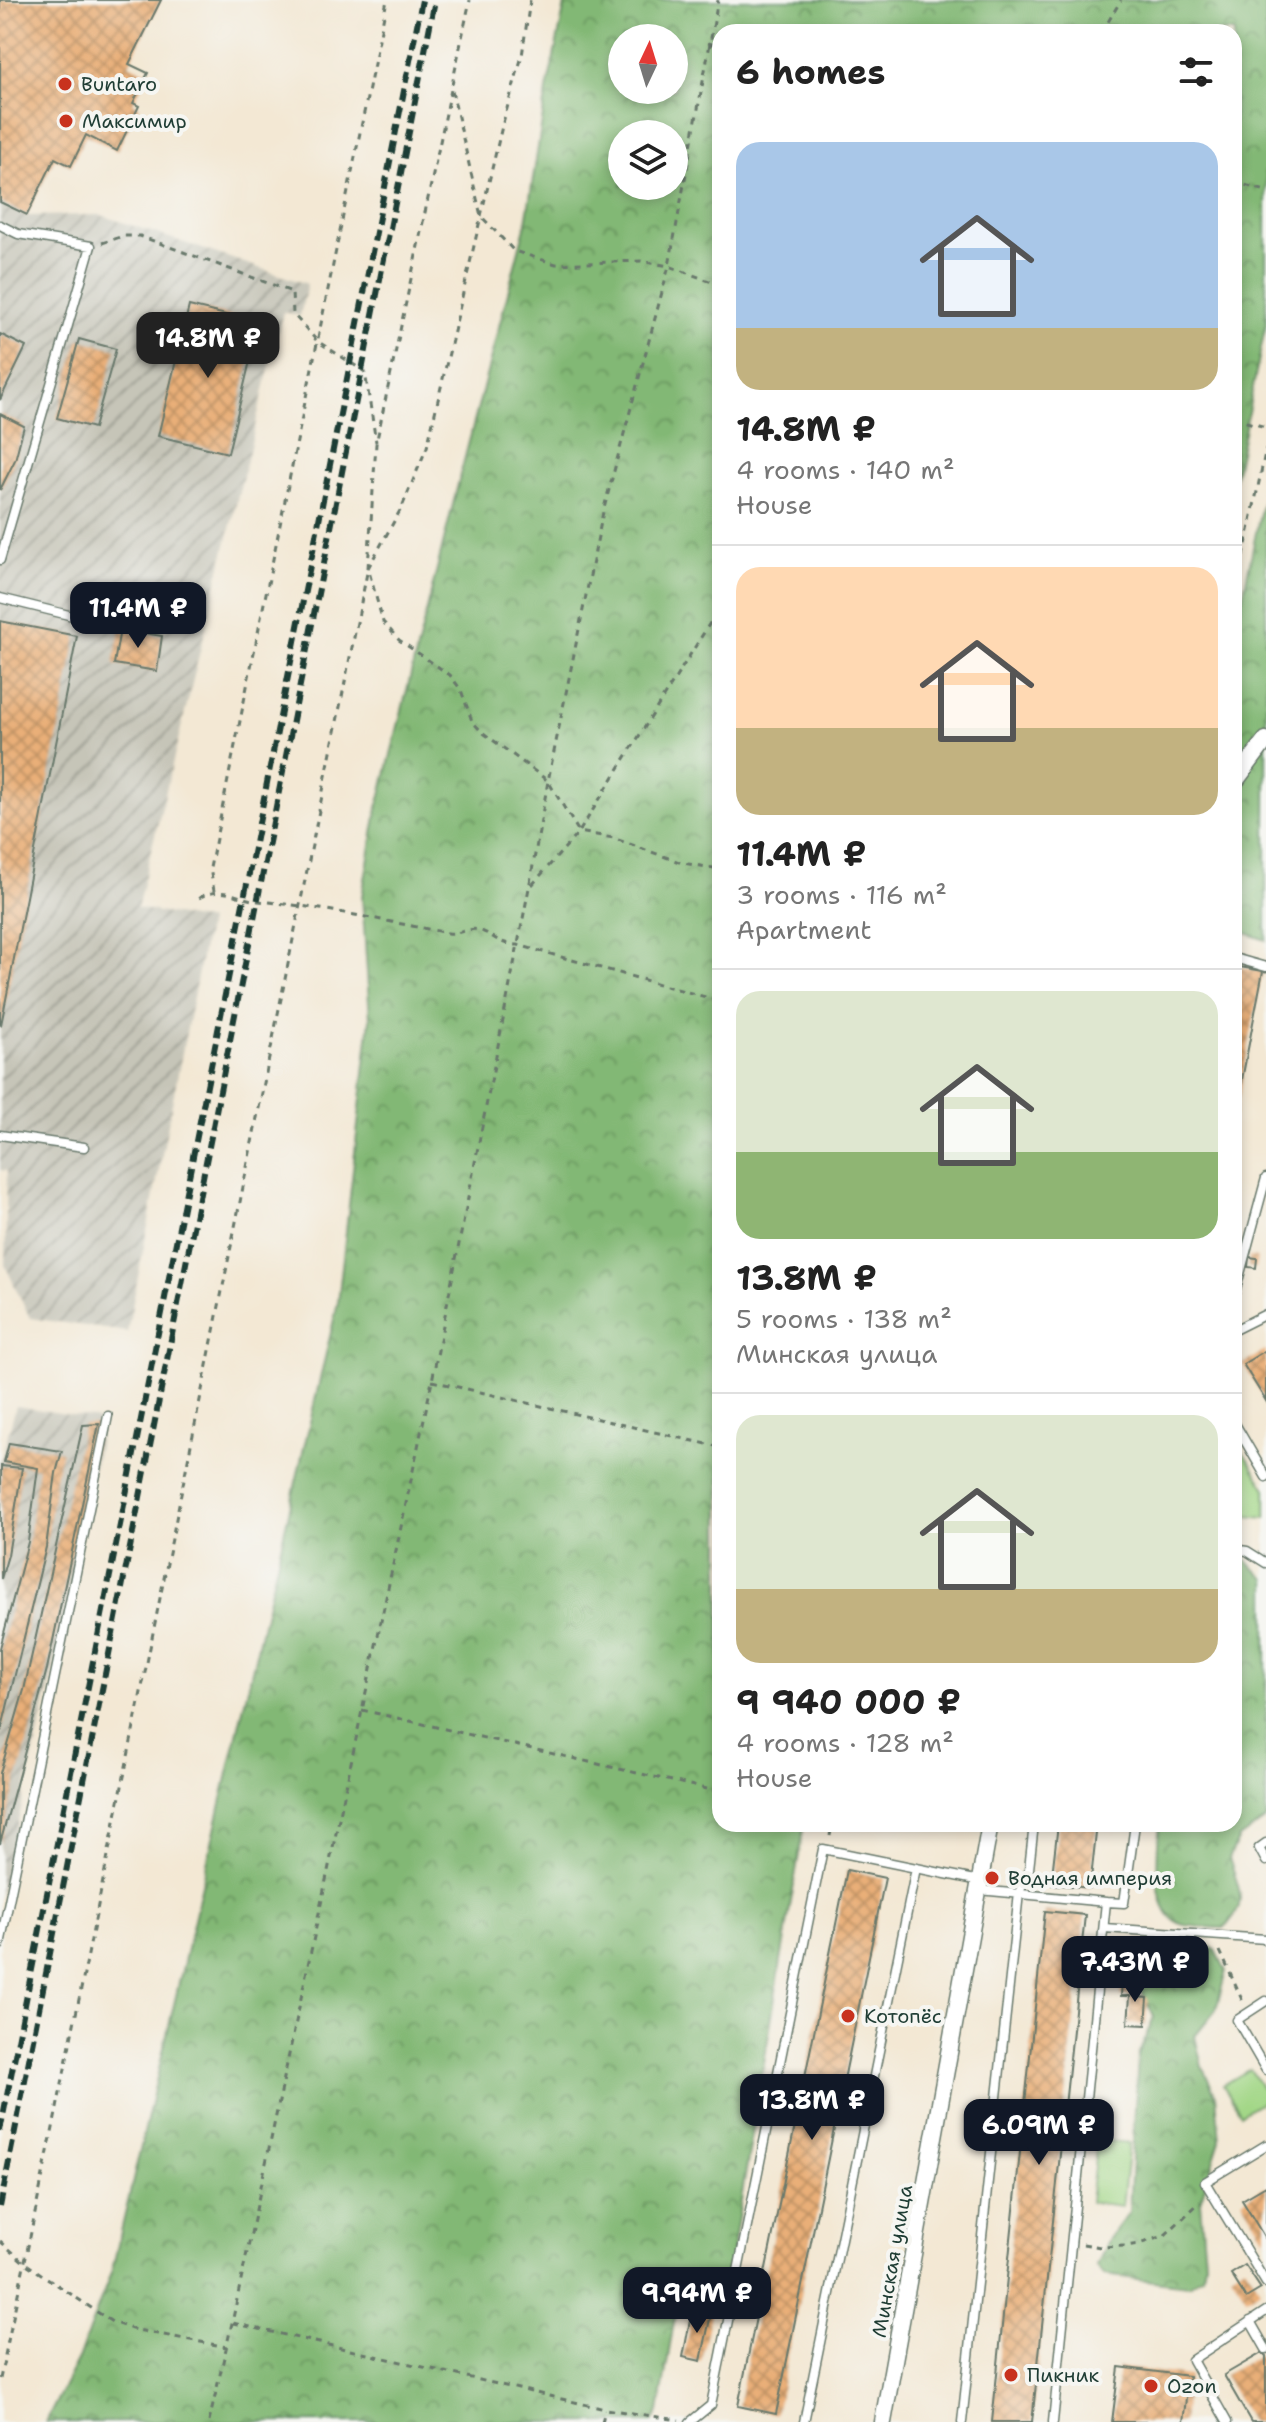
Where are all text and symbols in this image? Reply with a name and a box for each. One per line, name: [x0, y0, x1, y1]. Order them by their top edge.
north arrow: [608, 24, 688, 104]
map controls: [608, 24, 688, 200]
text: 6 homes: [736, 49, 885, 95]
icon: filters: [1174, 50, 1218, 94]
place label: Buntaro: [81, 71, 157, 97]
marker: Buntaro: [56, 75, 74, 93]
place label: Максимир: [82, 108, 187, 134]
marker: Максимир: [57, 112, 75, 130]
button: layers: [608, 120, 688, 200]
icon: home: [905, 194, 1049, 338]
pin: 14.8M ₽: [134, 312, 282, 380]
text: 14.8M ₽: [154, 320, 262, 355]
text: 14.8M ₽: [736, 406, 876, 452]
text: 4 rooms · 140 m²: [736, 452, 955, 487]
text: House: [736, 487, 812, 522]
pin: 11.4M ₽: [64, 582, 212, 650]
text: 11.4M ₽: [88, 590, 188, 625]
icon: home: [905, 619, 1049, 763]
text: 11.4M ₽: [736, 831, 866, 877]
text: 3 rooms · 116 m²: [736, 877, 947, 912]
text: Apartment: [736, 912, 872, 947]
icon: home: [905, 1043, 1049, 1187]
text: 13.8M ₽: [736, 1255, 877, 1301]
text: 5 rooms · 138 m²: [736, 1301, 952, 1336]
text: Минская улица: [736, 1336, 937, 1371]
icon: home: [905, 1467, 1049, 1611]
text: 9 940 000 ₽: [736, 1679, 961, 1725]
text: 4 rooms · 128 m²: [736, 1725, 954, 1760]
text: House: [736, 1760, 812, 1795]
place label: Водная империя: [1008, 1865, 1172, 1891]
marker: Водная империя: [983, 1869, 1001, 1887]
pin: 7.43M ₽: [1061, 1936, 1209, 2004]
text: 7.43M ₽: [1080, 1944, 1190, 1979]
place label: Котопёс: [864, 2003, 942, 2029]
marker: Котопёс: [839, 2007, 857, 2025]
pin: 13.8M ₽: [738, 2074, 886, 2142]
text: 13.8M ₽: [758, 2082, 866, 2117]
pin: 6.09M ₽: [965, 2099, 1113, 2167]
text: 6.09M ₽: [982, 2107, 1096, 2142]
street label: Минская улица: [866, 2182, 918, 2340]
pin: 9.94M ₽: [623, 2267, 771, 2335]
text: 9.94M ₽: [641, 2275, 753, 2310]
place label: Пикник: [1027, 2362, 1100, 2388]
marker: Пикник: [1002, 2366, 1020, 2384]
place label: Ozon: [1167, 2373, 1217, 2399]
marker: Ozon: [1142, 2377, 1160, 2395]

